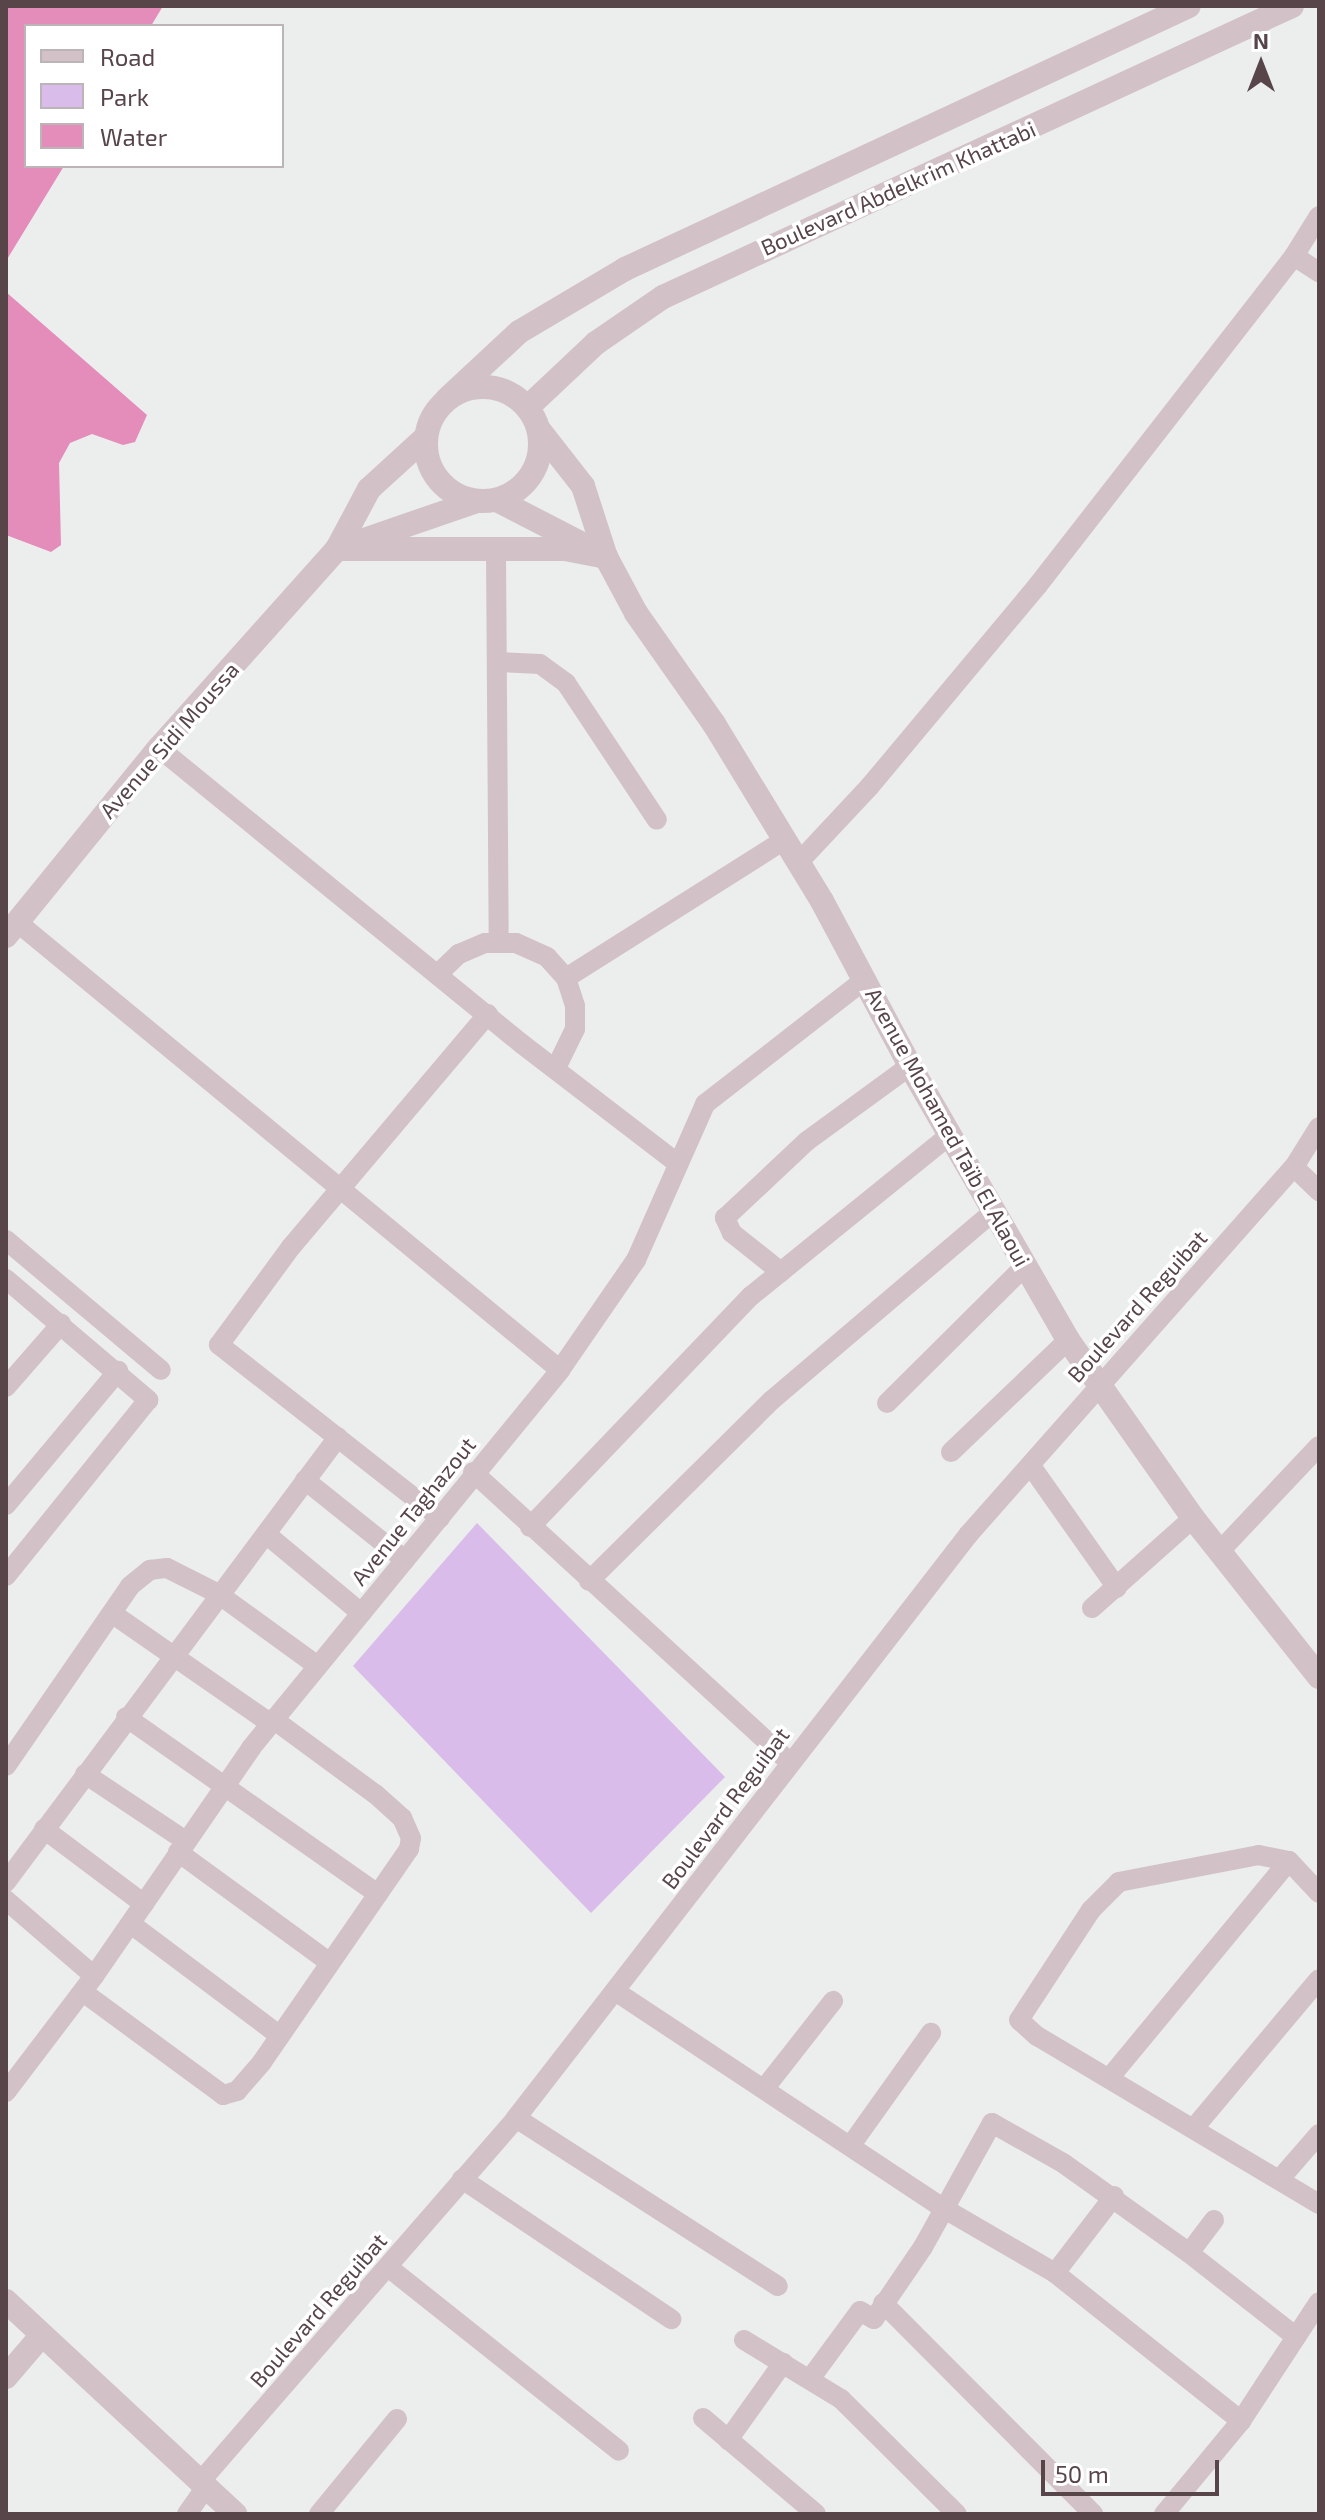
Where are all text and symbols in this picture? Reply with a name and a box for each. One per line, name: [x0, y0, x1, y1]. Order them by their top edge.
legend: [24, 24, 284, 168]
north arrow: [1221, 24, 1301, 104]
text: N: [1253, 27, 1269, 53]
text: Road: [100, 42, 155, 71]
text: Park: [100, 82, 149, 111]
street label: Boulevard Abdelkrim Khattabi: [756, 115, 1040, 261]
text: Water: [100, 122, 167, 151]
street label: Avenue Sidi Moussa: [94, 657, 244, 823]
street label: Avenue Mohamed Taïb El Alaoui: [860, 982, 1036, 1272]
street label: Boulevard Reguibat: [1062, 1225, 1212, 1387]
street label: Avenue Taghazout: [345, 1432, 481, 1590]
street label: Boulevard Reguibat: [656, 1722, 794, 1894]
street label: Boulevard Reguibat: [244, 2228, 392, 2392]
scale bar: [1045, 2444, 1223, 2494]
text: 50 m: [1055, 2459, 1109, 2488]

